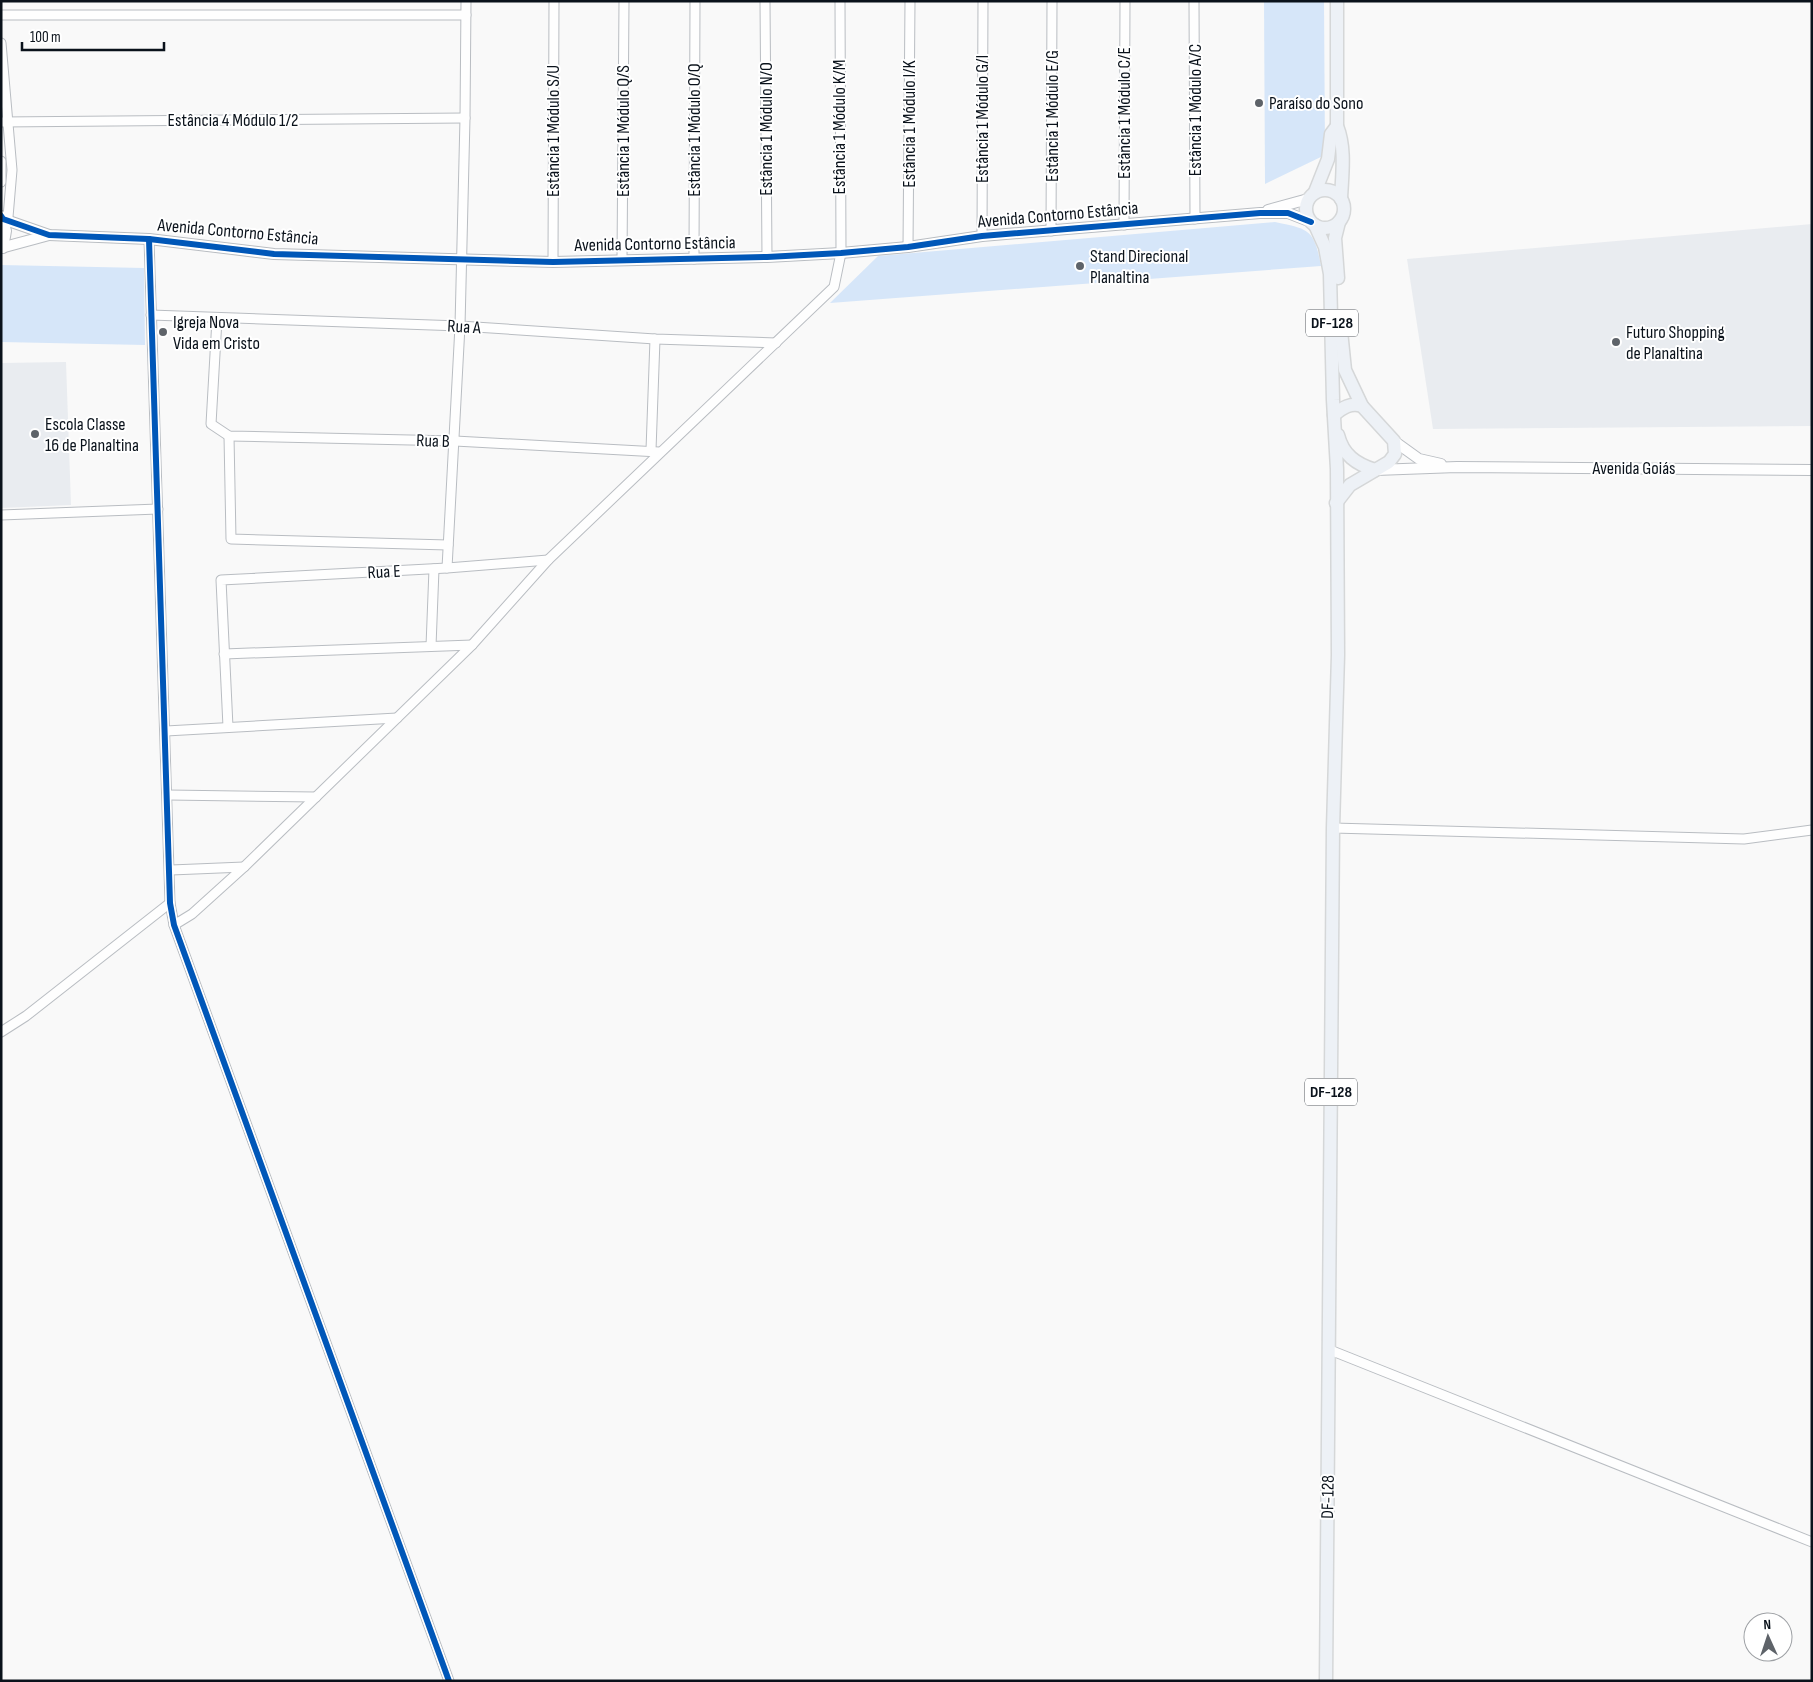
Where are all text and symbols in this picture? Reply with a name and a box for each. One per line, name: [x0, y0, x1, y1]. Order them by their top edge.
scale bar: [22, 20, 165, 52]
text: 100 m: [30, 28, 61, 47]
street label: Estância 1 Módulo A/C: [1185, 44, 1206, 176]
street label: Estância 1 Módulo C/E: [1114, 47, 1135, 179]
street label: Estância 1 Módulo E/G: [1042, 50, 1063, 182]
street label: Estância 1 Módulo G/I: [972, 55, 993, 183]
street label: Estância 1 Módulo K/M: [829, 60, 850, 194]
street label: Estância 1 Módulo I/K: [899, 60, 920, 188]
street label: Estância 1 Módulo N/O: [756, 62, 777, 196]
street label: Estância 1 Módulo O/Q: [684, 63, 705, 197]
street label: Estância 1 Módulo S/U: [543, 65, 564, 197]
street label: Estância 1 Módulo Q/S: [613, 65, 634, 197]
place label: Paraíso do Sono: [1269, 93, 1363, 114]
marker: Paraíso do Sono: [1253, 97, 1265, 109]
street label: Estância 4 Módulo 1/2: [168, 110, 298, 131]
street label: Avenida Contorno Estância: [976, 198, 1139, 233]
street label: Avenida Contorno Estância: [156, 214, 319, 249]
street label: Avenida Contorno Estância: [573, 232, 736, 256]
place label: Stand Direcional Planaltina: [1090, 246, 1188, 288]
marker: Stand Direcional Planaltina: [1074, 260, 1086, 272]
road number: DF-128: [1306, 309, 1358, 336]
place label: Igreja Nova Vida em Cristo: [173, 312, 260, 354]
street label: Rua A: [447, 316, 481, 338]
place label: Futuro Shopping de Planaltina: [1626, 322, 1725, 364]
marker: Igreja Nova Vida em Cristo: [157, 326, 169, 338]
marker: Futuro Shopping de Planaltina: [1610, 336, 1622, 348]
place label: Escola Classe 16 de Planaltina: [45, 414, 139, 456]
marker: Escola Classe 16 de Planaltina: [29, 428, 41, 440]
street label: Rua B: [416, 430, 450, 452]
street label: Avenida Goiás: [1591, 458, 1676, 479]
street label: Rua E: [367, 561, 401, 583]
road number: DF-128: [1305, 1078, 1357, 1106]
street label: DF-128: [1317, 1475, 1339, 1519]
north arrow: [1743, 1612, 1793, 1662]
text: N: [1763, 1616, 1772, 1633]

